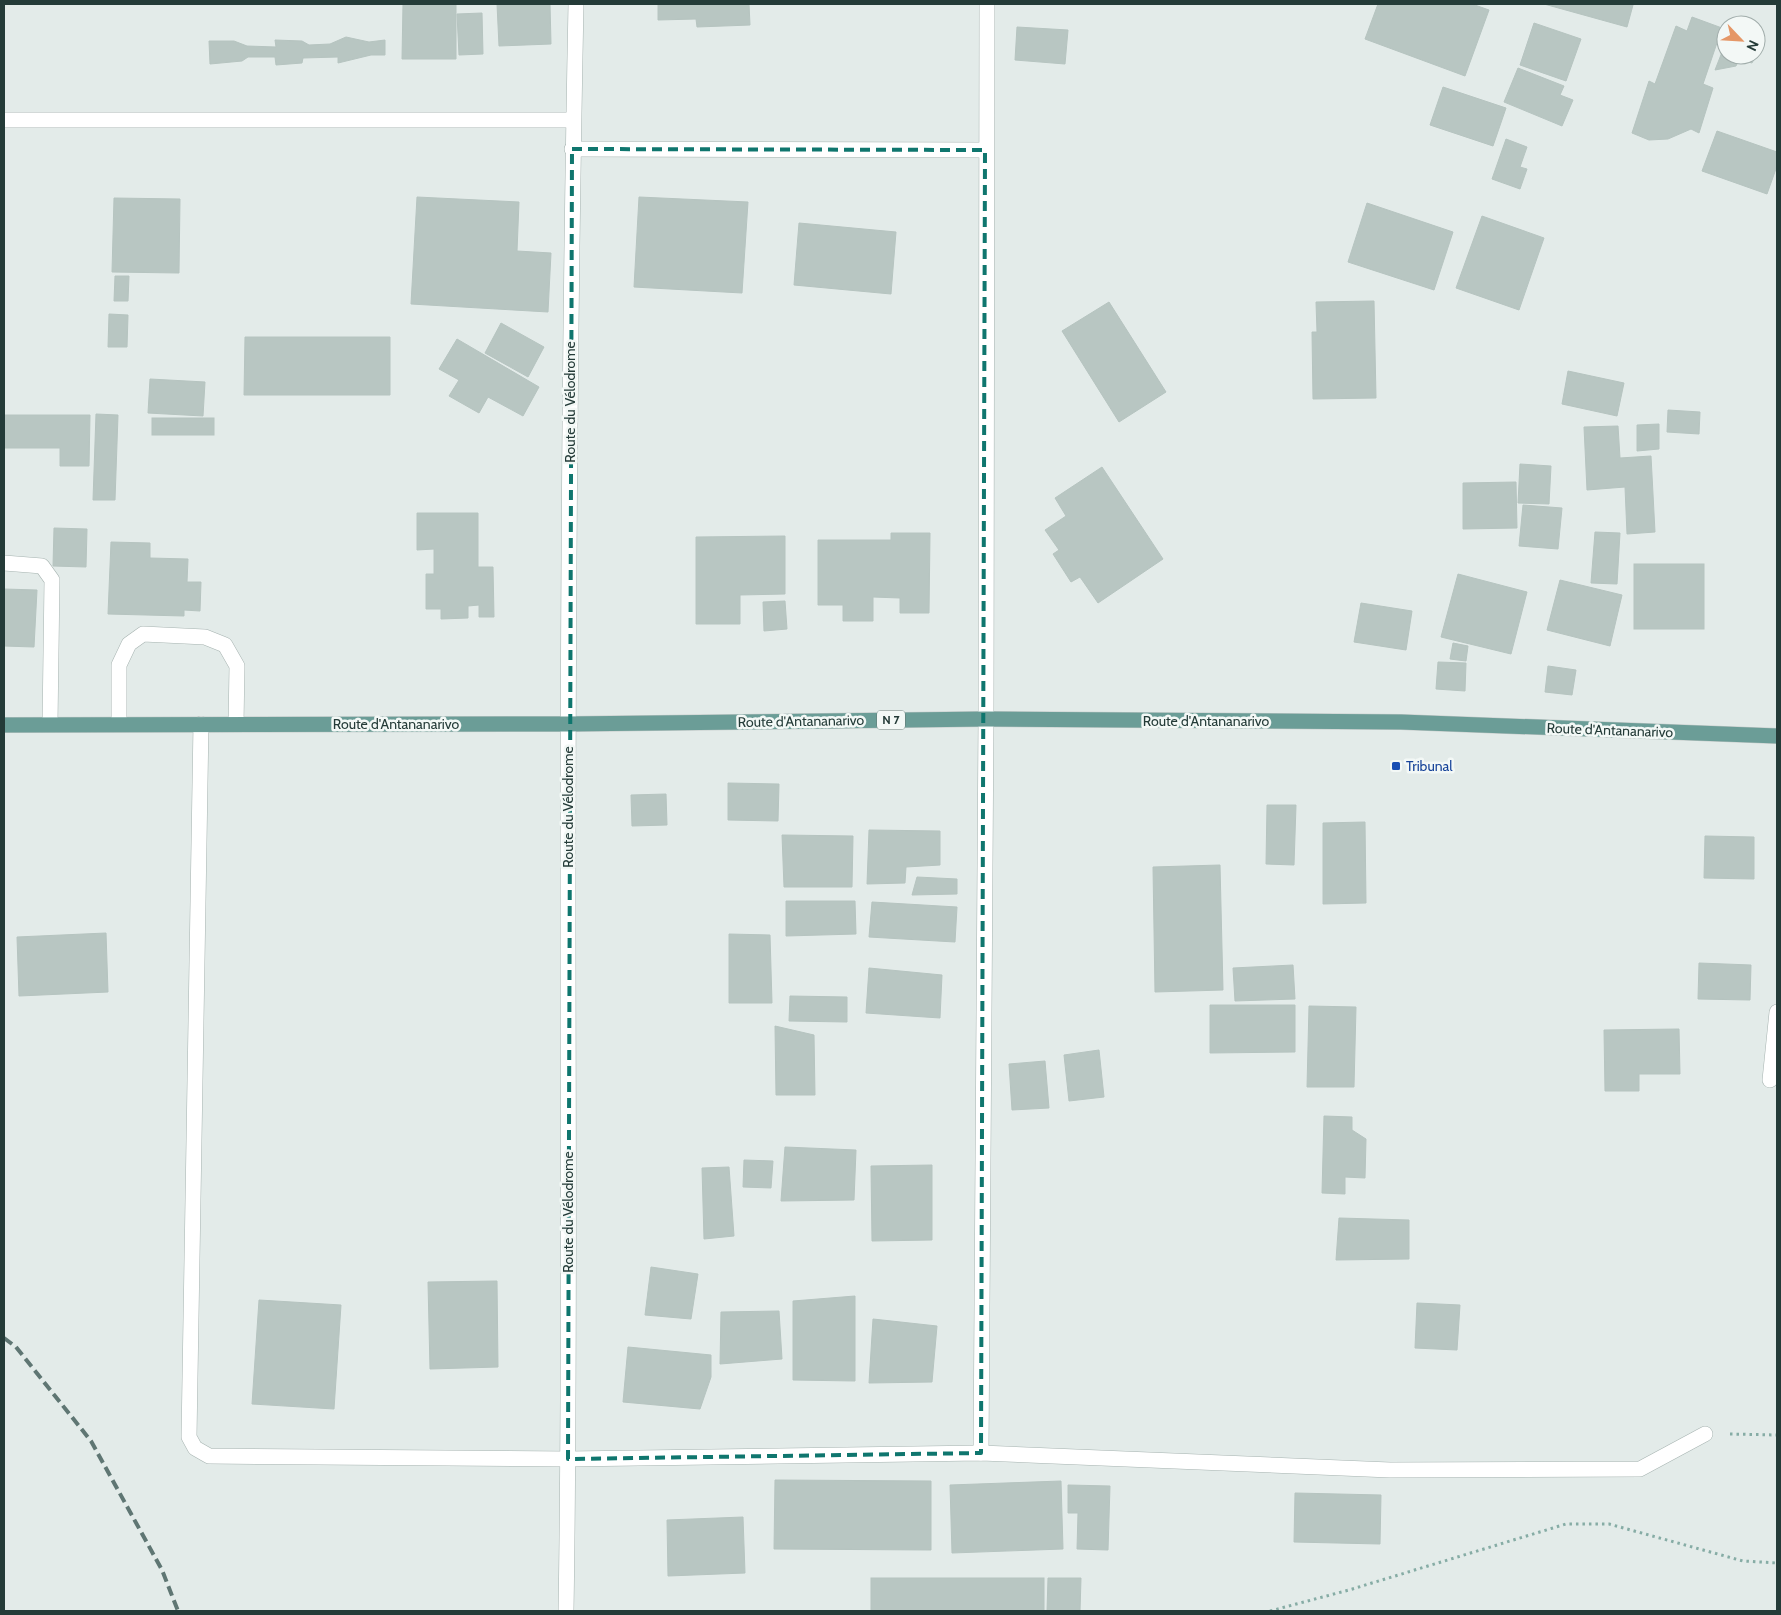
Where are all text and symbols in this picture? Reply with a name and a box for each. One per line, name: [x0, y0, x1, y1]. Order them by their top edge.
north arrow: [1716, 15, 1766, 65]
text: N: [1743, 37, 1763, 54]
street label: Route du Vélodrome: [561, 341, 579, 463]
road number: N 7: [877, 710, 905, 730]
street label: Route d'Antananarivo: [738, 711, 865, 731]
street label: Route d'Antananarivo: [1143, 712, 1270, 730]
street label: Route d'Antananarivo: [333, 715, 460, 733]
street label: Route d'Antananarivo: [1546, 719, 1674, 741]
street label: Route du Vélodrome: [559, 746, 577, 868]
place label: Tribunal: [1406, 757, 1453, 775]
marker: Tribunal: [1390, 760, 1402, 772]
street label: Route du Vélodrome: [559, 1151, 577, 1273]

